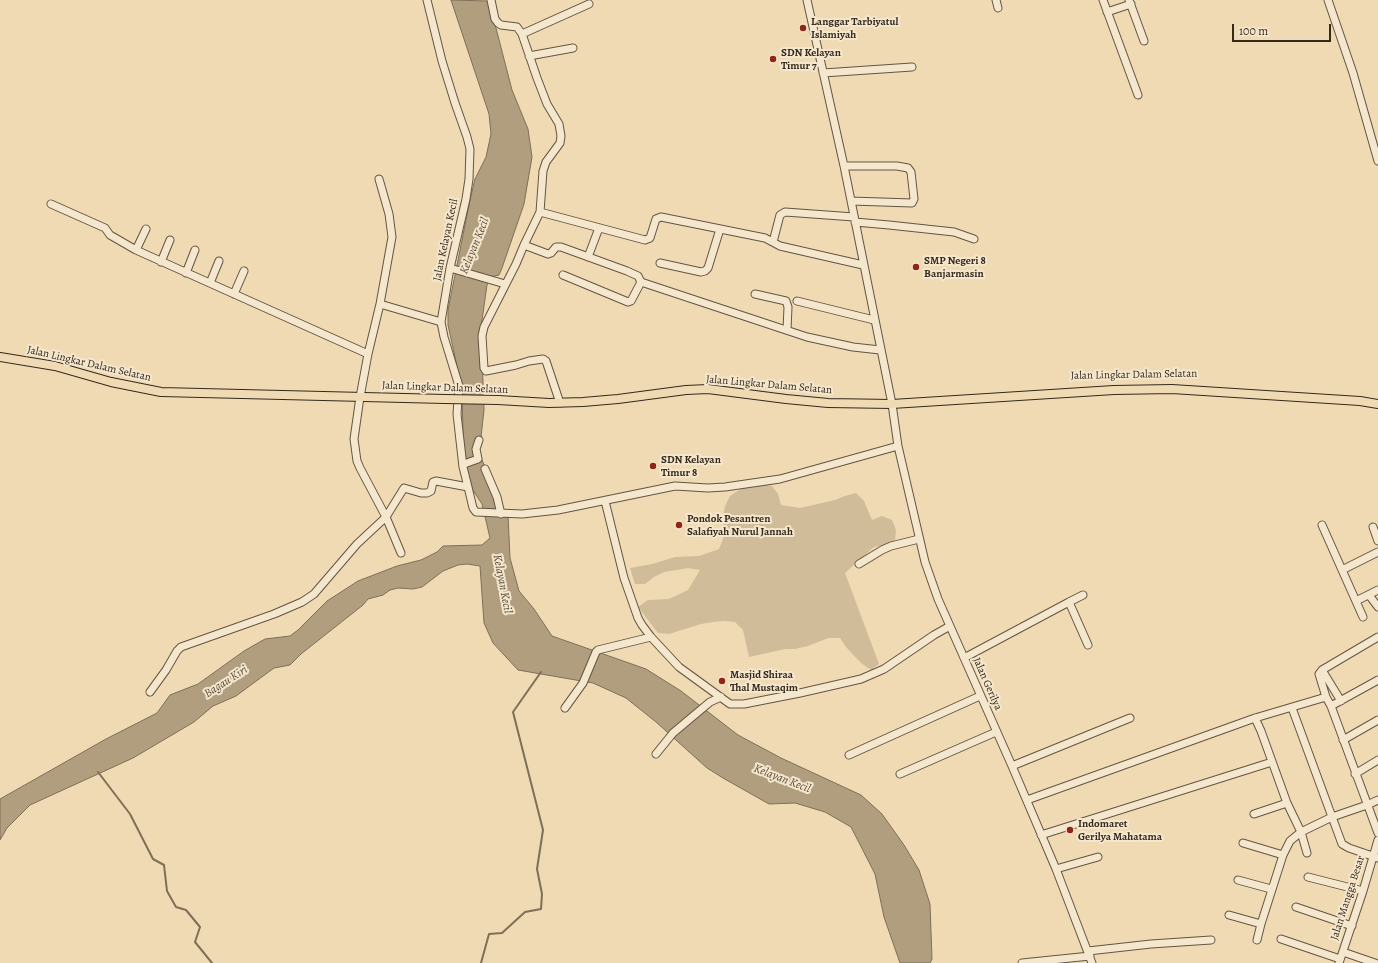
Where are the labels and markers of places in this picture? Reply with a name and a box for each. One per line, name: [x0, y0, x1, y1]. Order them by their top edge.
place label: Langgar Tarbiyatul Islamiyah: [811, 15, 898, 41]
marker: Langgar Tarbiyatul Islamiyah: [798, 23, 808, 33]
place label: SDN Kelayan Timur 7: [781, 46, 841, 72]
marker: SDN Kelayan Timur 7: [768, 54, 778, 64]
place label: SMP Negeri 8 Banjarmasin: [924, 254, 986, 280]
marker: SMP Negeri 8 Banjarmasin: [911, 262, 921, 272]
place label: SDN Kelayan Timur 8: [661, 453, 721, 479]
marker: SDN Kelayan Timur 8: [648, 461, 658, 471]
place label: Pondok Pesantren Salafiyah Nurul Jannah: [687, 512, 793, 538]
marker: Pondok Pesantren Salafiyah Nurul Jannah: [674, 520, 684, 530]
place label: Masjid Shiraa Thal Mustaqim: [730, 668, 798, 694]
marker: Masjid Shiraa Thal Mustaqim: [717, 676, 727, 686]
place label: Indomaret Gerilya Mahatama: [1078, 817, 1162, 843]
marker: Indomaret Gerilya Mahatama: [1065, 825, 1075, 835]

